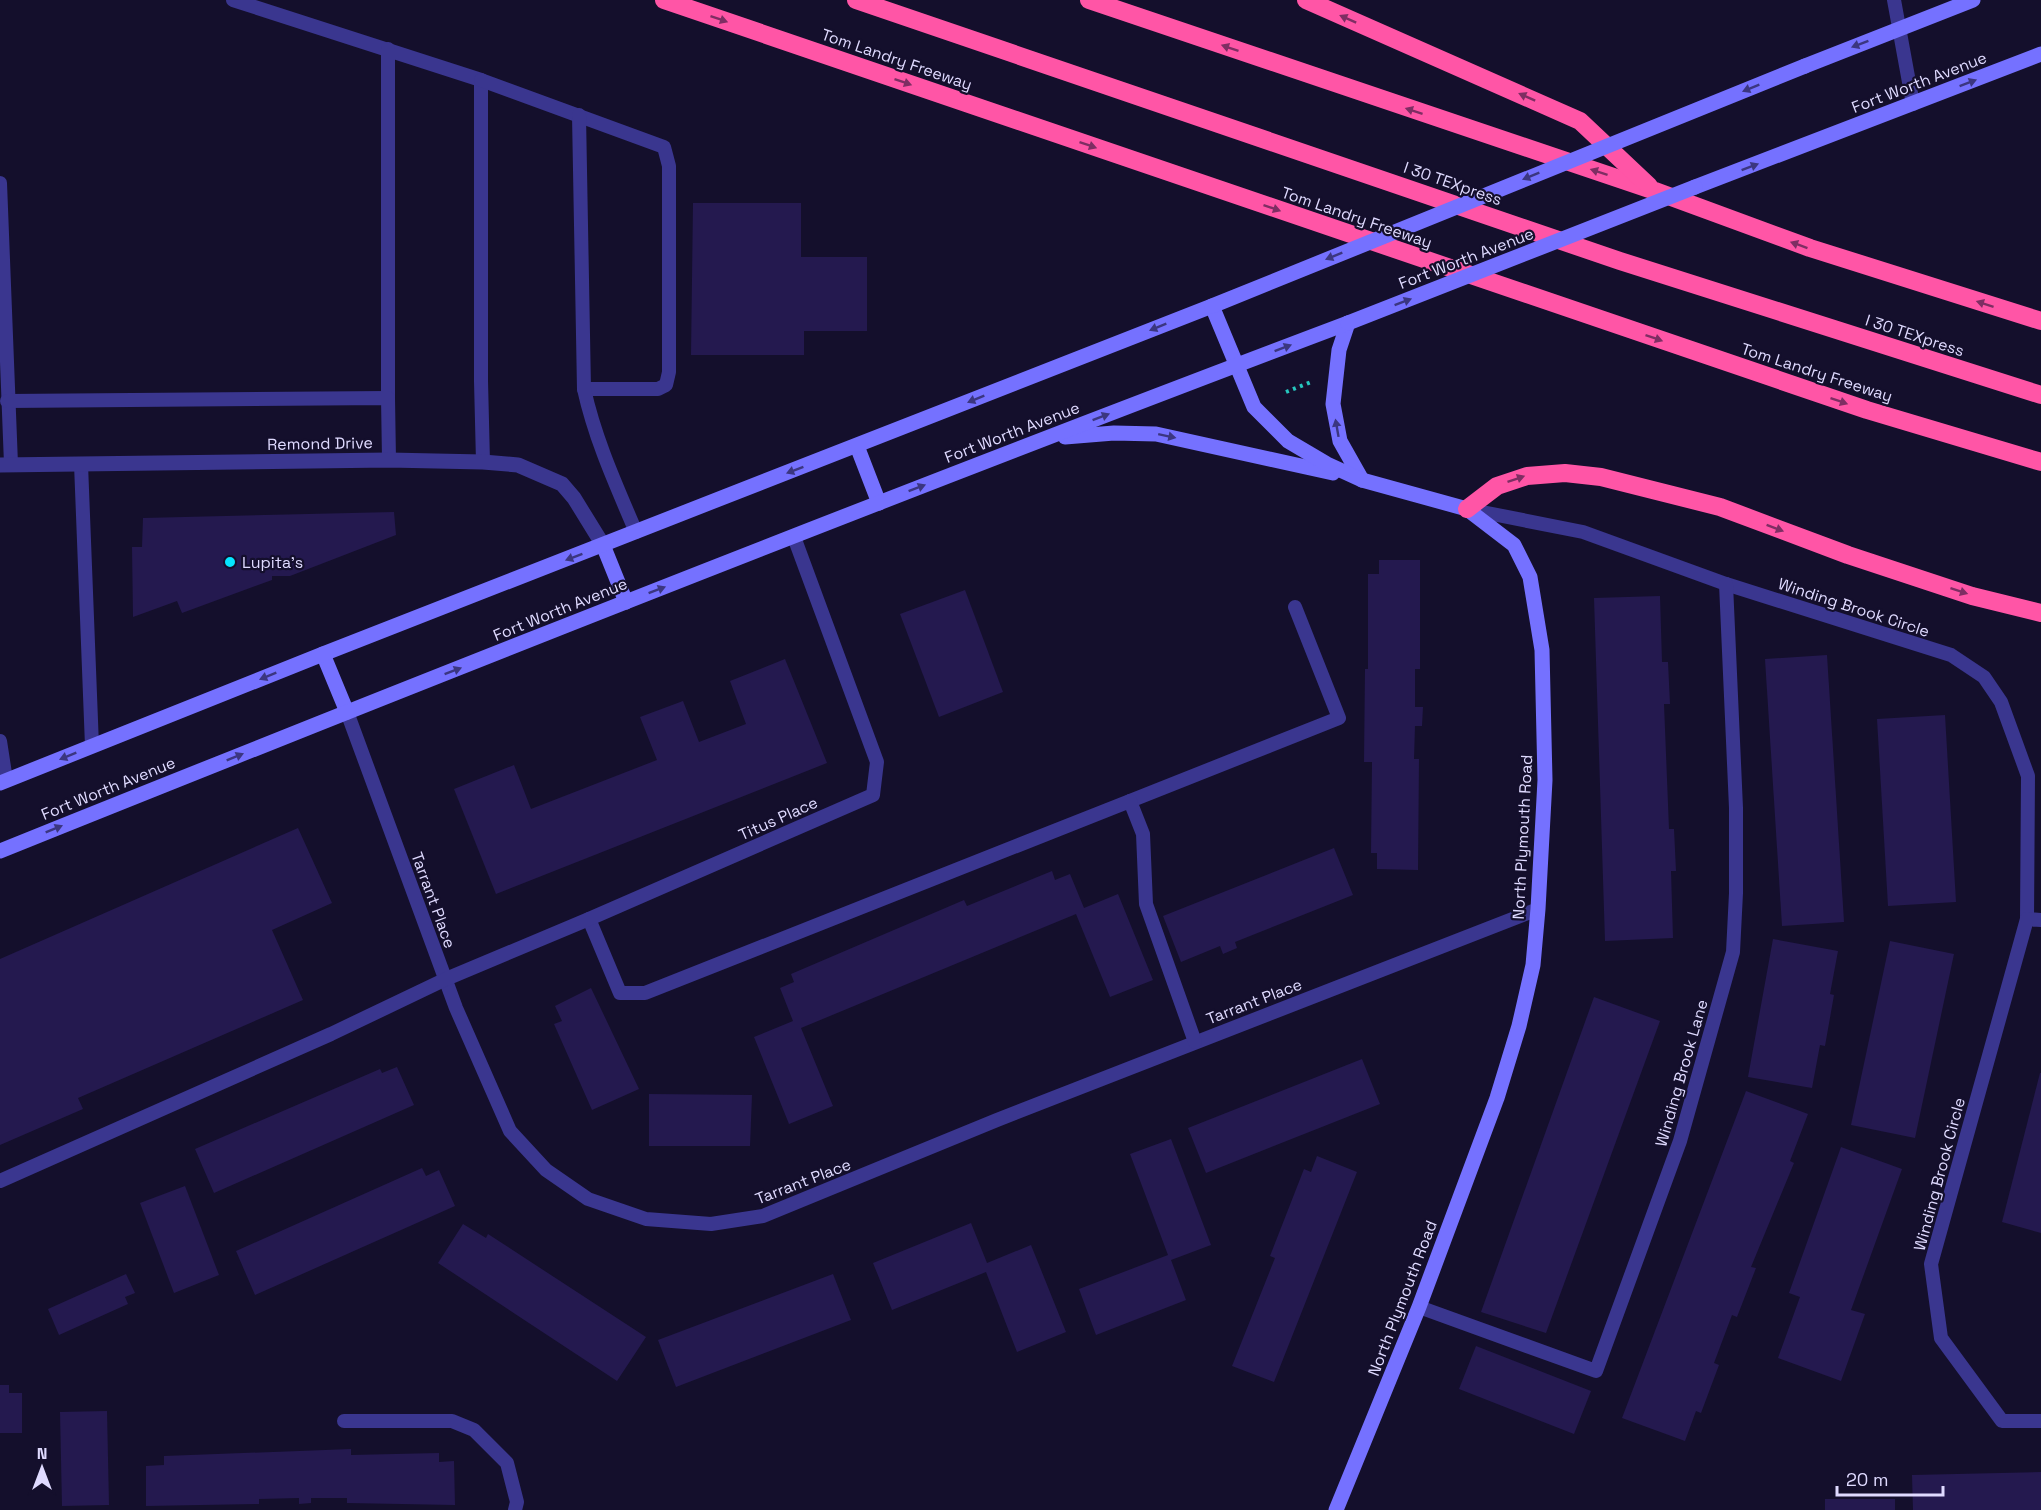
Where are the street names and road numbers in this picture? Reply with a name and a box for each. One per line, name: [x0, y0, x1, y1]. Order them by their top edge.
street label: Tom Landry Freeway: [819, 24, 975, 95]
street label: Fort Worth Avenue: [1849, 47, 1990, 118]
street label: I 30 TEXpress: [1401, 157, 1505, 210]
street label: Tom Landry Freeway: [1279, 182, 1435, 253]
street label: Fort Worth Avenue: [1396, 223, 1537, 294]
street label: I 30 TEXpress: [1863, 310, 1967, 361]
street label: Tom Landry Freeway: [1738, 338, 1895, 407]
street label: Fort Worth Avenue: [942, 397, 1083, 468]
street label: Remond Drive: [267, 432, 373, 455]
street label: Fort Worth Avenue: [490, 573, 630, 646]
street label: Winding Brook Circle: [1776, 573, 1932, 642]
street label: Fort Worth Avenue: [38, 752, 178, 825]
street label: North Plymouth Road: [1508, 754, 1537, 920]
street label: Titus Place: [735, 792, 821, 845]
street label: Tarrant Place: [406, 849, 461, 951]
street label: Tarrant Place: [1203, 974, 1305, 1029]
street label: Winding Brook Lane: [1650, 997, 1713, 1149]
street label: Winding Brook Circle: [1909, 1095, 1970, 1253]
street label: Tarrant Place: [752, 1154, 854, 1209]
street label: North Plymouth Road: [1363, 1217, 1442, 1379]

